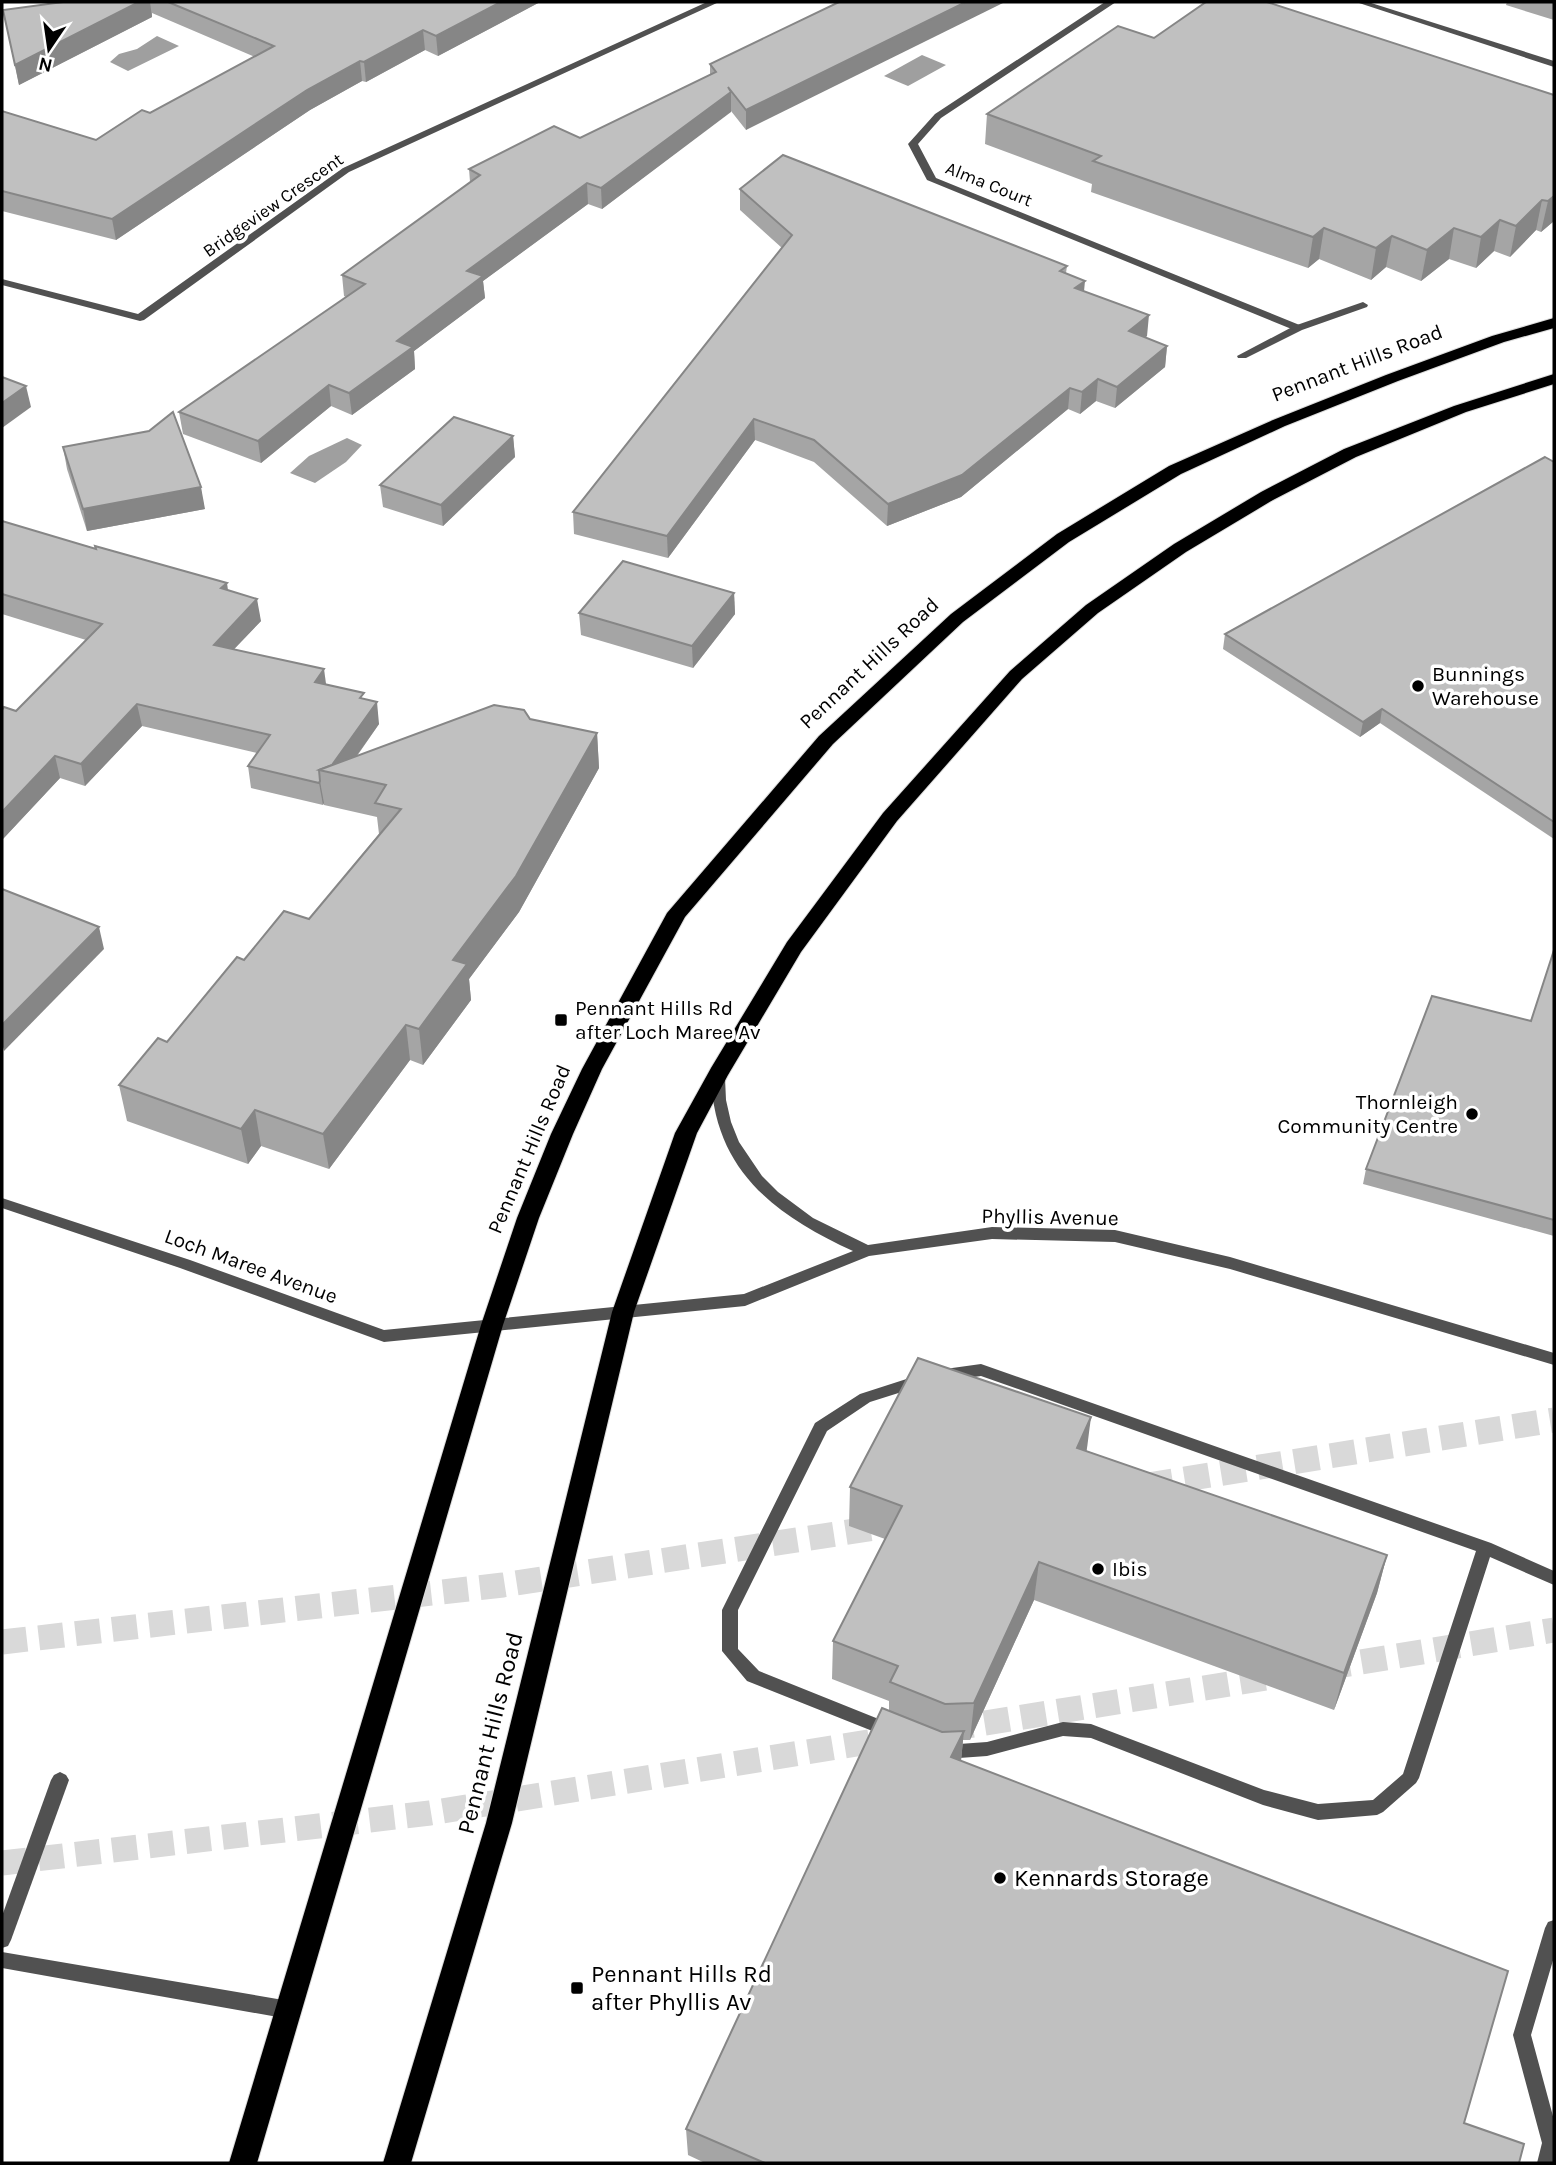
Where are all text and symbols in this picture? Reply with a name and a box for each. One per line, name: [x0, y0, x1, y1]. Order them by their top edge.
north arrow: [14, 14, 84, 84]
text: N: [36, 52, 55, 77]
street label: Bridgeview Crescent: [198, 148, 348, 262]
street label: Alma Court: [942, 157, 1036, 211]
street label: Pennant Hills Road: [1268, 319, 1446, 407]
street label: Pennant Hills Road: [795, 592, 943, 734]
place label: Bunnings Warehouse: [1432, 662, 1539, 710]
marker: Bunnings Warehouse: [1410, 678, 1426, 694]
place label: Pennant Hills Rd after Loch Maree Av: [575, 996, 761, 1044]
marker: Pennant Hills Rd after Loch Maree Av: [553, 1012, 569, 1028]
street label: Pennant Hills Road: [483, 1061, 575, 1237]
place label: Thornleigh Community Centre: [1277, 1090, 1458, 1138]
marker: Thornleigh Community Centre: [1464, 1106, 1480, 1122]
street label: Phyllis Avenue: [981, 1204, 1119, 1230]
street label: Loch Maree Avenue: [161, 1224, 341, 1308]
place label: Ibis: [1112, 1557, 1148, 1581]
marker: Ibis: [1090, 1561, 1106, 1577]
street label: Pennant Hills Road: [451, 1629, 529, 1837]
place label: Kennards Storage: [1014, 1864, 1209, 1892]
marker: Kennards Storage: [992, 1870, 1008, 1886]
place label: Pennant Hills Rd after Phyllis Av: [591, 1960, 772, 2016]
marker: Pennant Hills Rd after Phyllis Av: [569, 1980, 585, 1996]

